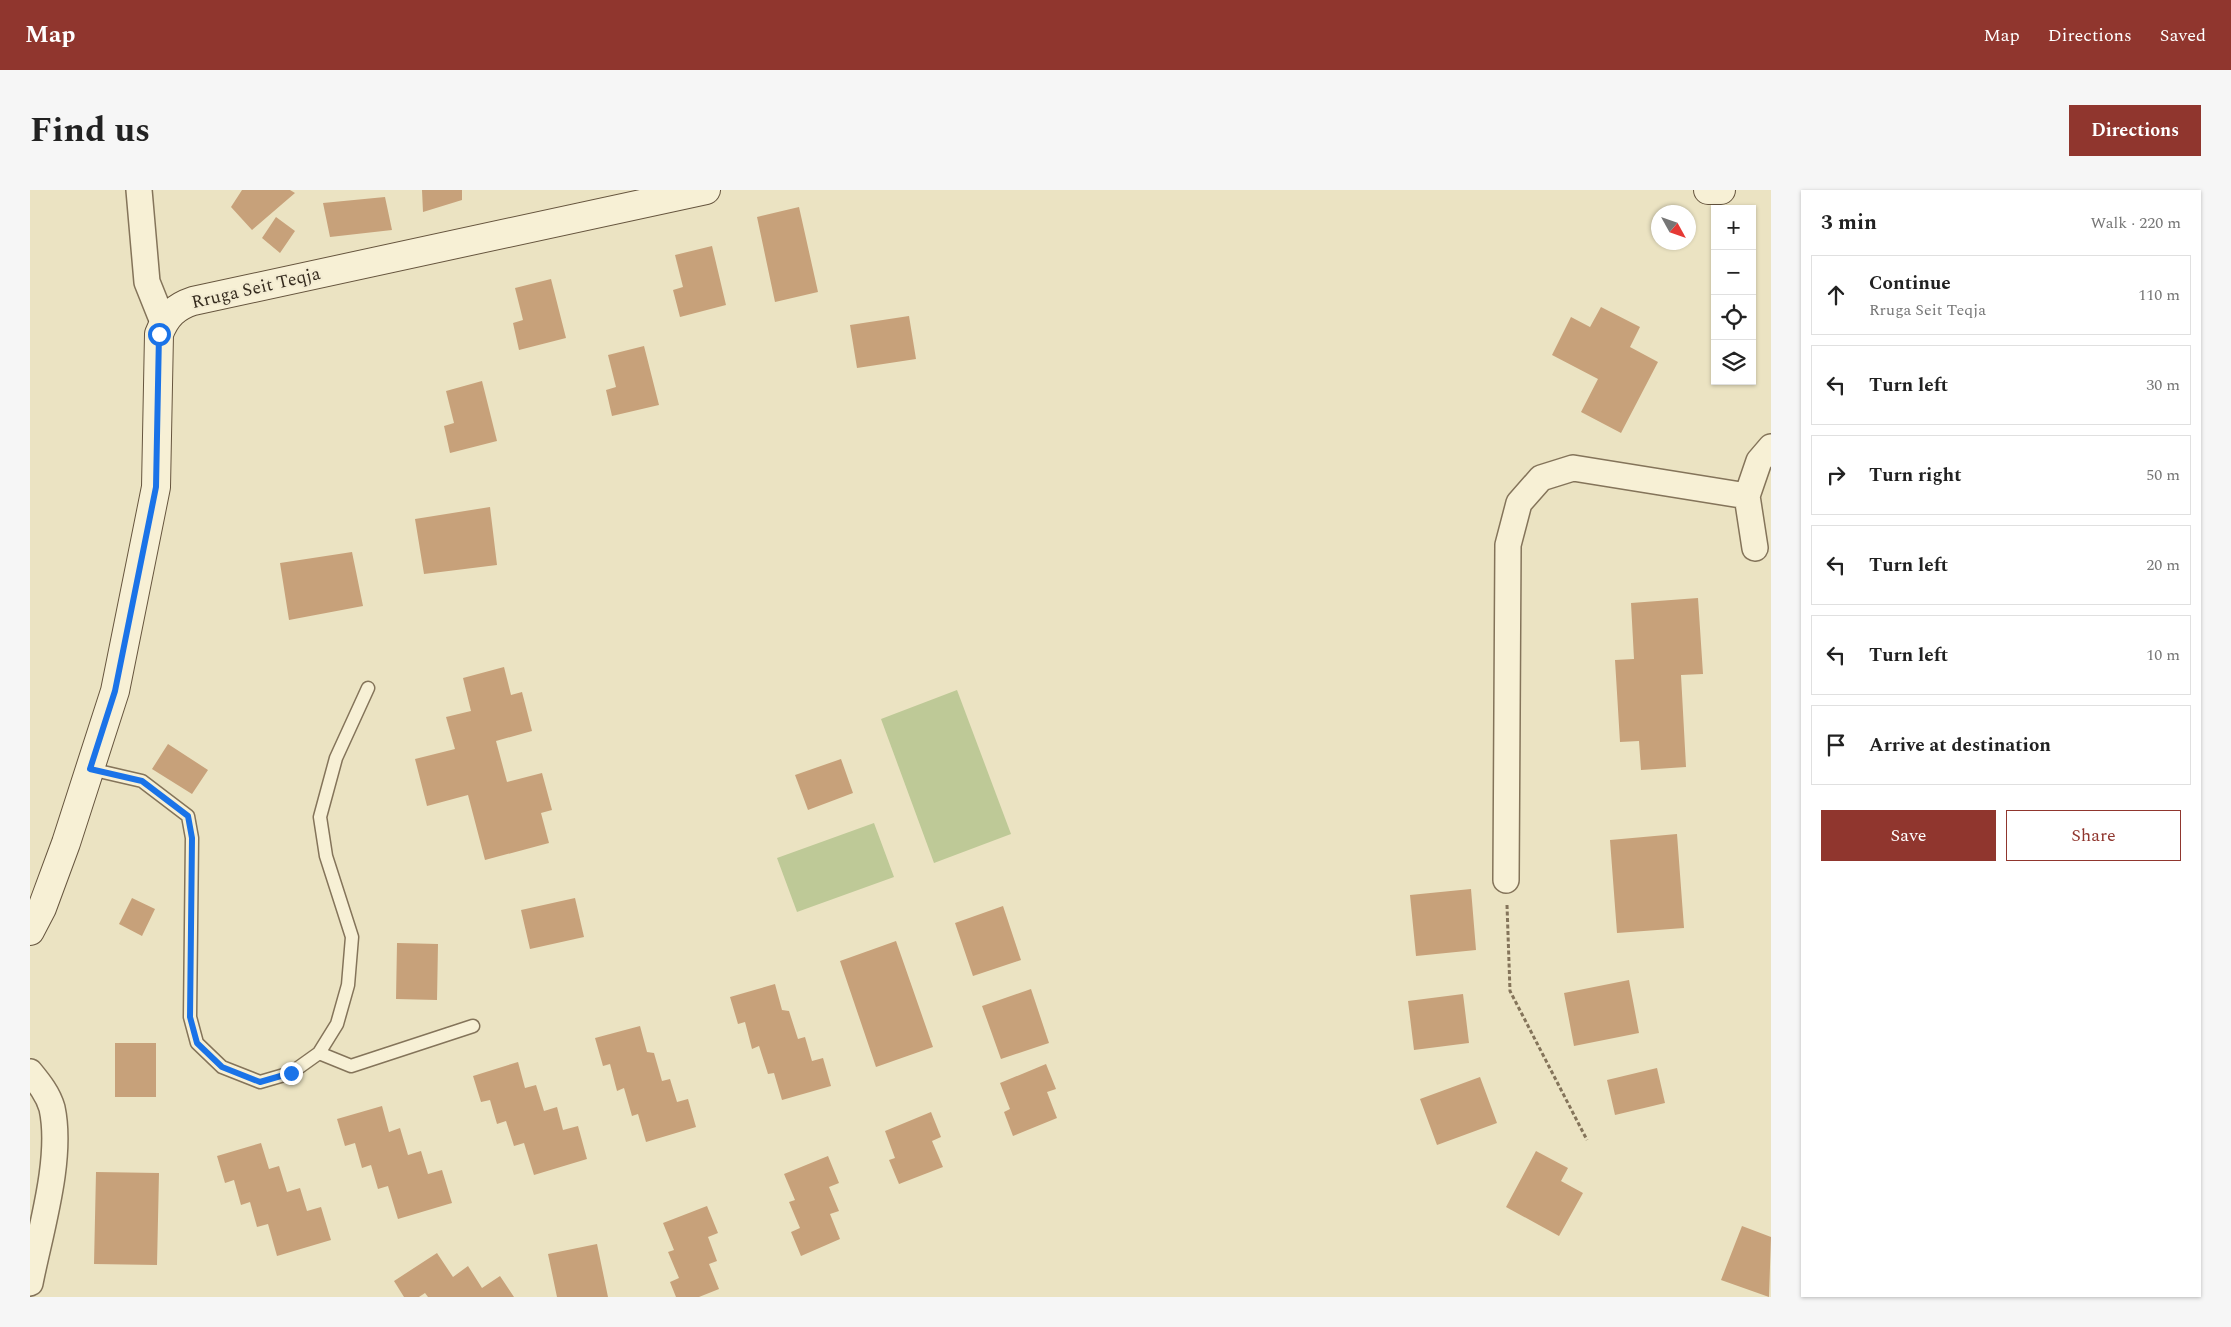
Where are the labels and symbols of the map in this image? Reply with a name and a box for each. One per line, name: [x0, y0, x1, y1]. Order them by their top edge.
north arrow: [1651, 205, 1696, 250]
street label: Rruga Seit Teqja: [189, 260, 323, 316]
route start: [148, 323, 171, 346]
route end: [280, 1062, 303, 1085]

